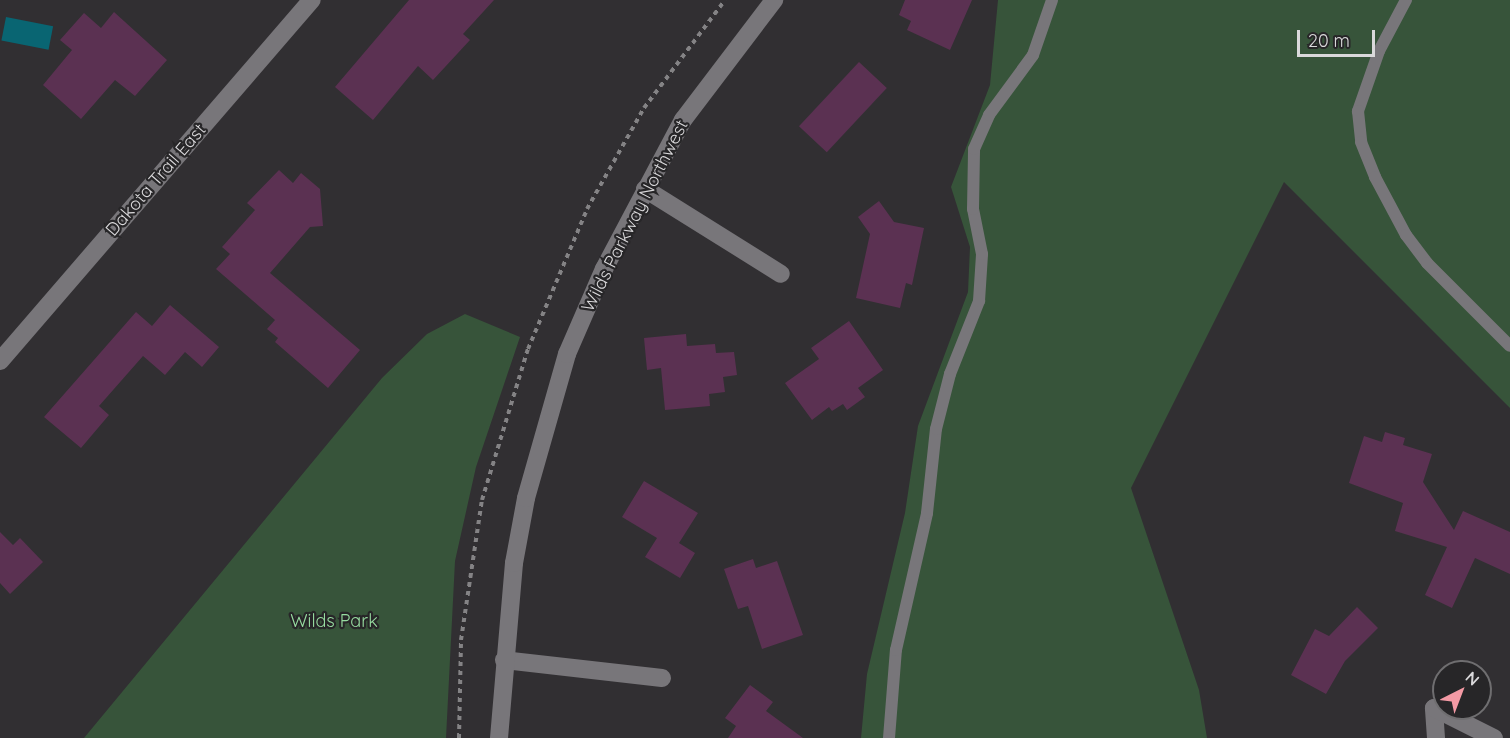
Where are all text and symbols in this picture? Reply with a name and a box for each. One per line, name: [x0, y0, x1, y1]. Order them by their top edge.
scale bar: [1300, 18, 1378, 56]
text: 20 m: [1308, 29, 1350, 52]
street label: Wilds Parkway Northwest: [577, 116, 693, 316]
street label: Dakota Trail East: [101, 119, 211, 241]
park label: Wilds Park: [290, 610, 378, 632]
north arrow: [1432, 660, 1492, 720]
text: N: [1462, 667, 1484, 689]

